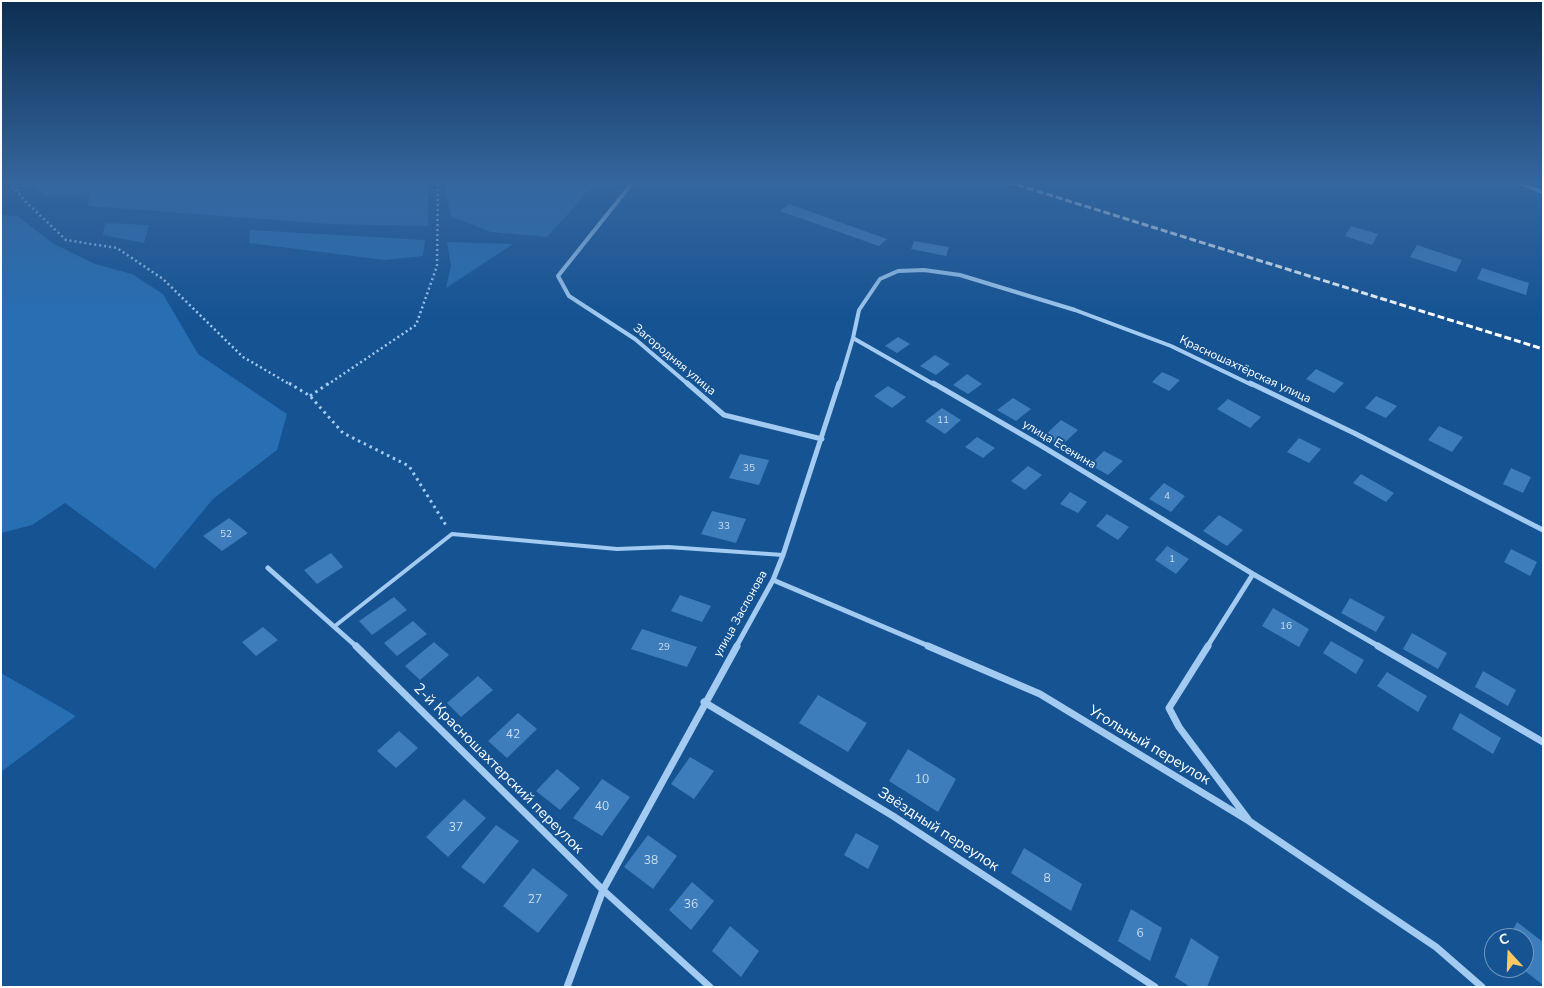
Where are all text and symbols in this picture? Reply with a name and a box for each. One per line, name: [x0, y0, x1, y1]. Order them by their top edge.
street label: Загородняя улица: [630, 321, 718, 399]
street label: Красношахтёрская улица: [1177, 333, 1313, 407]
house number: 11: [937, 415, 949, 427]
street label: улица Есенина: [1020, 417, 1098, 473]
house number: 35: [743, 463, 755, 475]
house number: 4: [1164, 491, 1170, 503]
house number: 33: [718, 521, 730, 533]
house number: 52: [220, 529, 232, 541]
house number: 1: [1169, 554, 1175, 566]
street label: улица Заслонова: [711, 568, 771, 660]
house number: 16: [1280, 621, 1292, 633]
house number: 29: [658, 642, 670, 654]
street label: 2-й Красношахтерский переулок: [409, 680, 587, 858]
street label: Угольный переулок: [1085, 702, 1213, 790]
house number: 42: [506, 728, 520, 742]
house number: 10: [915, 773, 929, 787]
street label: Звёздный переулок: [874, 784, 1002, 876]
house number: 40: [595, 800, 609, 814]
house number: 37: [449, 821, 463, 835]
house number: 38: [644, 854, 658, 868]
house number: 8: [1043, 872, 1051, 886]
house number: 27: [528, 893, 542, 907]
house number: 36: [684, 898, 698, 912]
house number: 6: [1136, 927, 1144, 941]
north arrow: [1484, 928, 1534, 978]
text: С: [1496, 929, 1512, 950]

